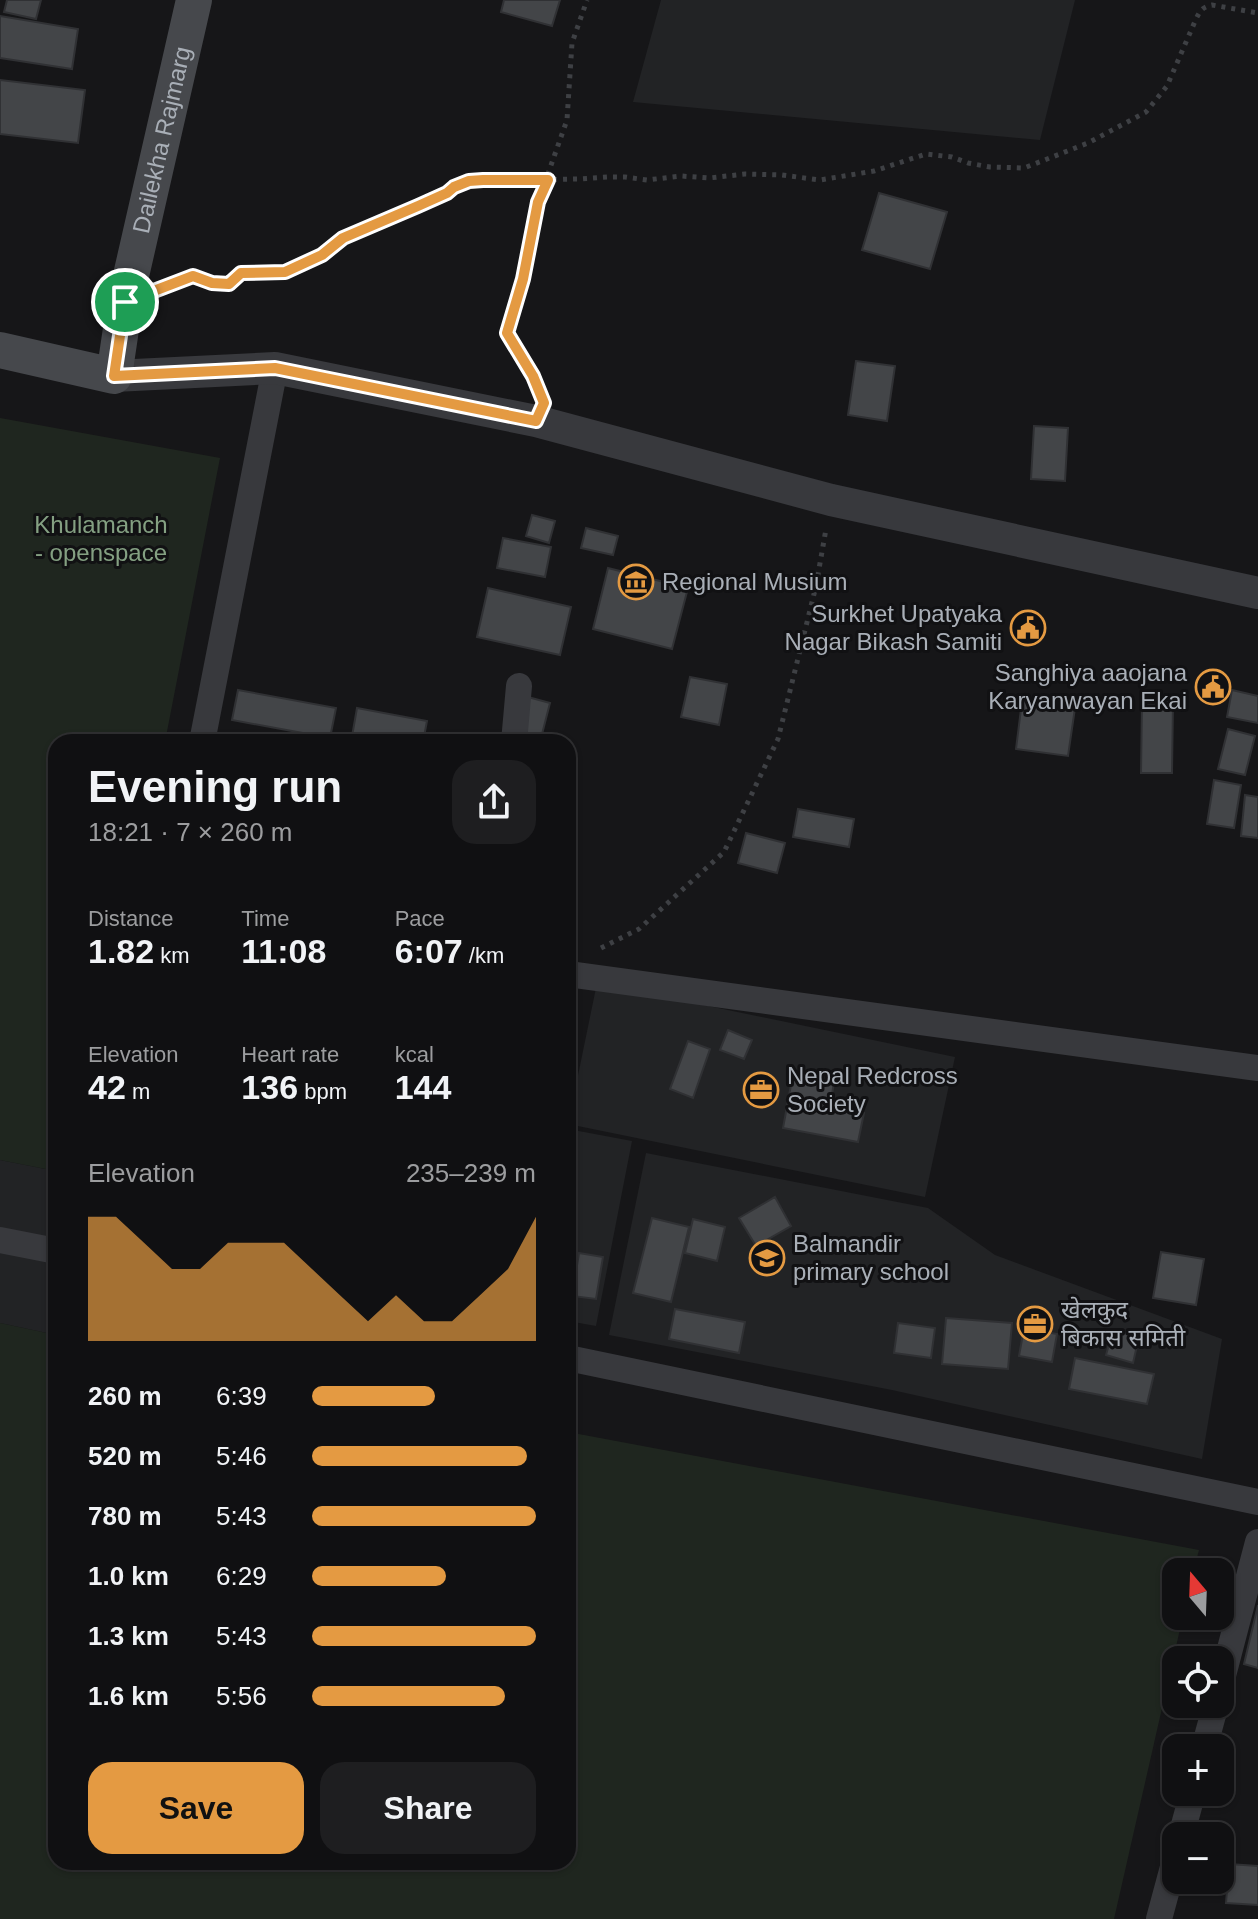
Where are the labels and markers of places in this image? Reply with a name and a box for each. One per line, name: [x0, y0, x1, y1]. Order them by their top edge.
pin: [91, 268, 159, 336]
museum icon: Regional Musium: [617, 563, 655, 601]
place label: Regional Musium: [662, 568, 847, 595]
place label: Surkhet Upatyaka Nagar Bikash Samiti: [785, 600, 1003, 655]
public building icon: Surkhet Upatyaka Nagar Bikash Samiti: [1009, 609, 1047, 647]
place label: Sanghiya aaojana Karyanwayan Ekai: [988, 659, 1188, 714]
public building icon: Sanghiya aaojana Karyanwayan Ekai: [1194, 668, 1232, 706]
place label: Nepal Redcross Society: [787, 1062, 958, 1117]
office icon: Nepal Redcross Society: [742, 1071, 780, 1109]
place label: Balmandir primary school: [793, 1230, 949, 1285]
school or university icon: Balmandir primary school: [748, 1239, 786, 1277]
place label: खेलकुद बिकास समिती: [1061, 1296, 1186, 1351]
office icon: खेलकुद बिकास समिती: [1016, 1305, 1054, 1343]

